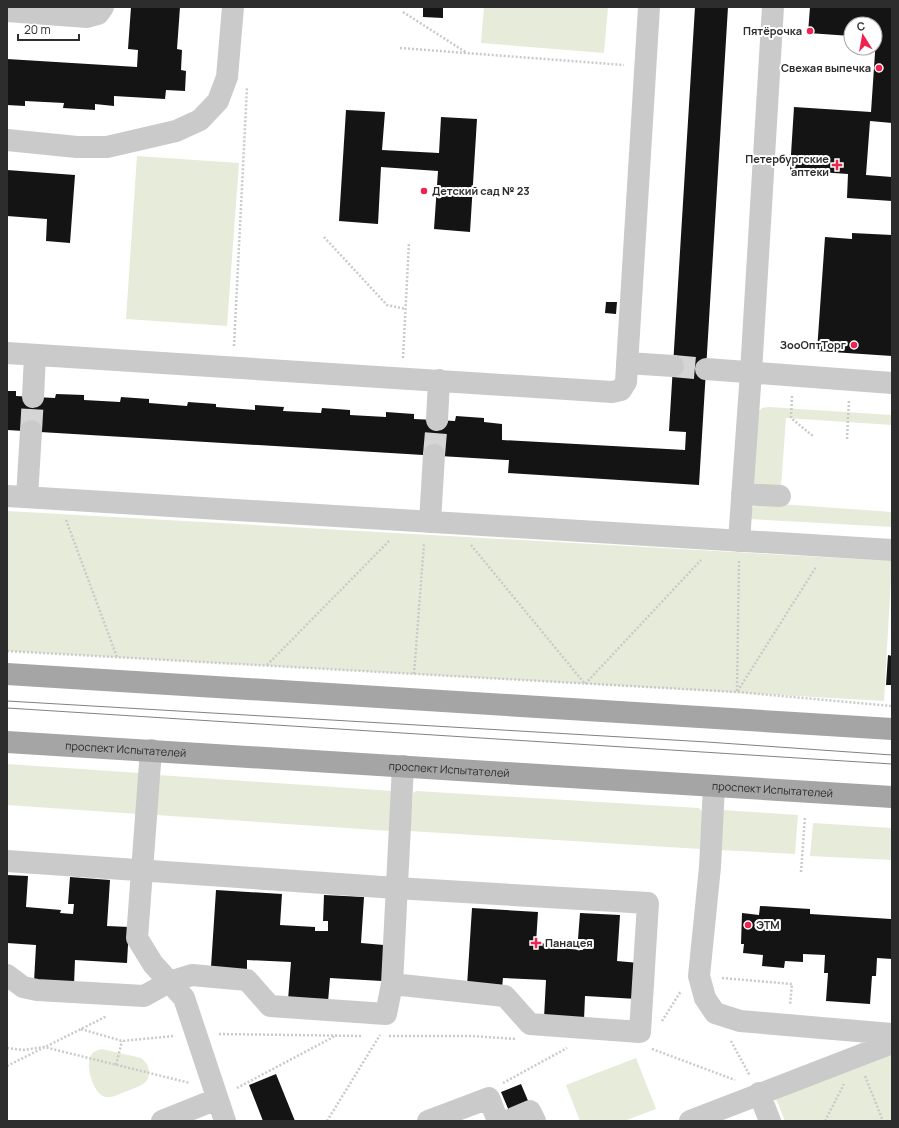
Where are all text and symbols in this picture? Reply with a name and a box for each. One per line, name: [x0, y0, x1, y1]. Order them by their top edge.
scale bar: [18, 16, 79, 42]
north arrow: [843, 16, 883, 56]
text: С: [856, 18, 866, 34]
text: 20 m: [24, 21, 51, 38]
place label: Пятёрочка: [743, 23, 802, 38]
marker: Пятёрочка: [805, 26, 815, 36]
place label: Свежая выпечка: [781, 60, 871, 75]
marker: Свежая выпечка: [874, 63, 884, 73]
place label: Петербургские аптеки: [745, 151, 829, 179]
marker: Петербургские аптеки: [832, 160, 842, 170]
place label: Детский сад № 23: [432, 183, 530, 198]
marker: Детский сад № 23: [419, 186, 429, 196]
place label: ЗооОптТорг: [780, 337, 846, 352]
marker: ЗооОптТорг: [849, 340, 859, 350]
street label: проспект Испытателей: [65, 738, 187, 760]
street label: проспект Испытателей: [388, 758, 510, 780]
street label: проспект Испытателей: [712, 778, 833, 800]
place label: ЭТМ: [756, 917, 780, 932]
marker: ЭТМ: [743, 920, 753, 930]
place label: Панацея: [545, 935, 593, 950]
marker: Панацея: [530, 937, 542, 949]

